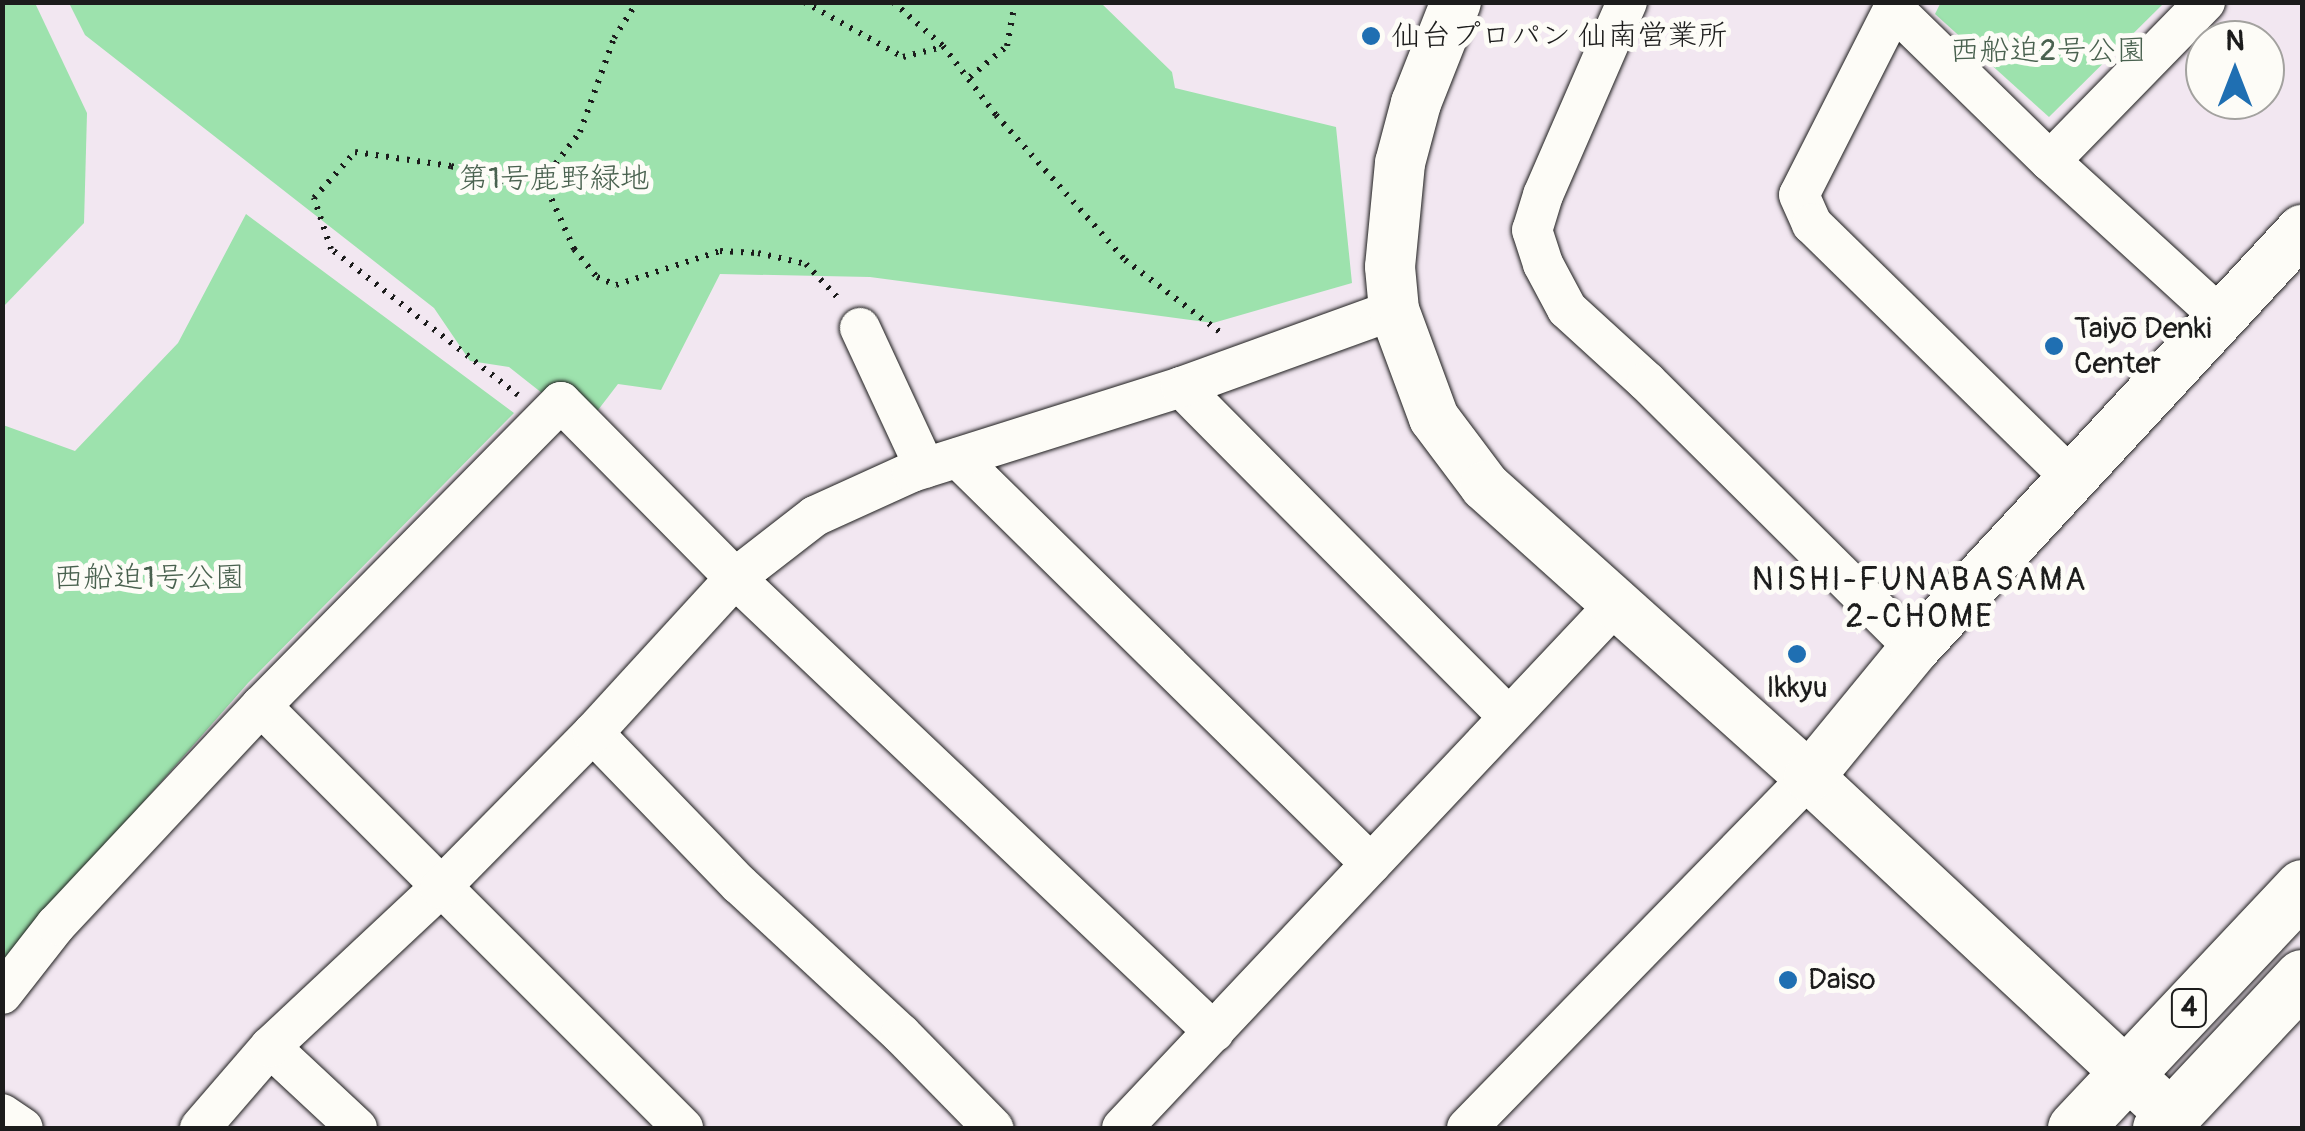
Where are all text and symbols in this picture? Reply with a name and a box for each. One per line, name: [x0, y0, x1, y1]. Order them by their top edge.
place label: 仙台プロパン 仙南営業所: [1391, 18, 1728, 54]
north arrow: [2185, 20, 2285, 120]
text: N: [2226, 24, 2244, 59]
marker: 仙台プロパン 仙南営業所: [1360, 25, 1382, 47]
park label: 西船迫2号公園: [1950, 33, 2146, 69]
park label: 第1号鹿野緑地: [458, 161, 650, 197]
place label: Taiyō Denki Center: [2074, 311, 2212, 382]
marker: Taiyō Denki Center: [2043, 335, 2065, 357]
park label: 西船迫1号公園: [53, 560, 245, 596]
district label: NISHI-FUNABASAMA 2-CHOME: [1752, 562, 2088, 637]
marker: Ikkyu: [1786, 643, 1808, 665]
place label: Ikkyu: [1766, 670, 1828, 706]
place label: Daiso: [1808, 962, 1876, 998]
marker: Daiso: [1777, 969, 1799, 991]
road number: 4: [2169, 985, 2209, 1031]

